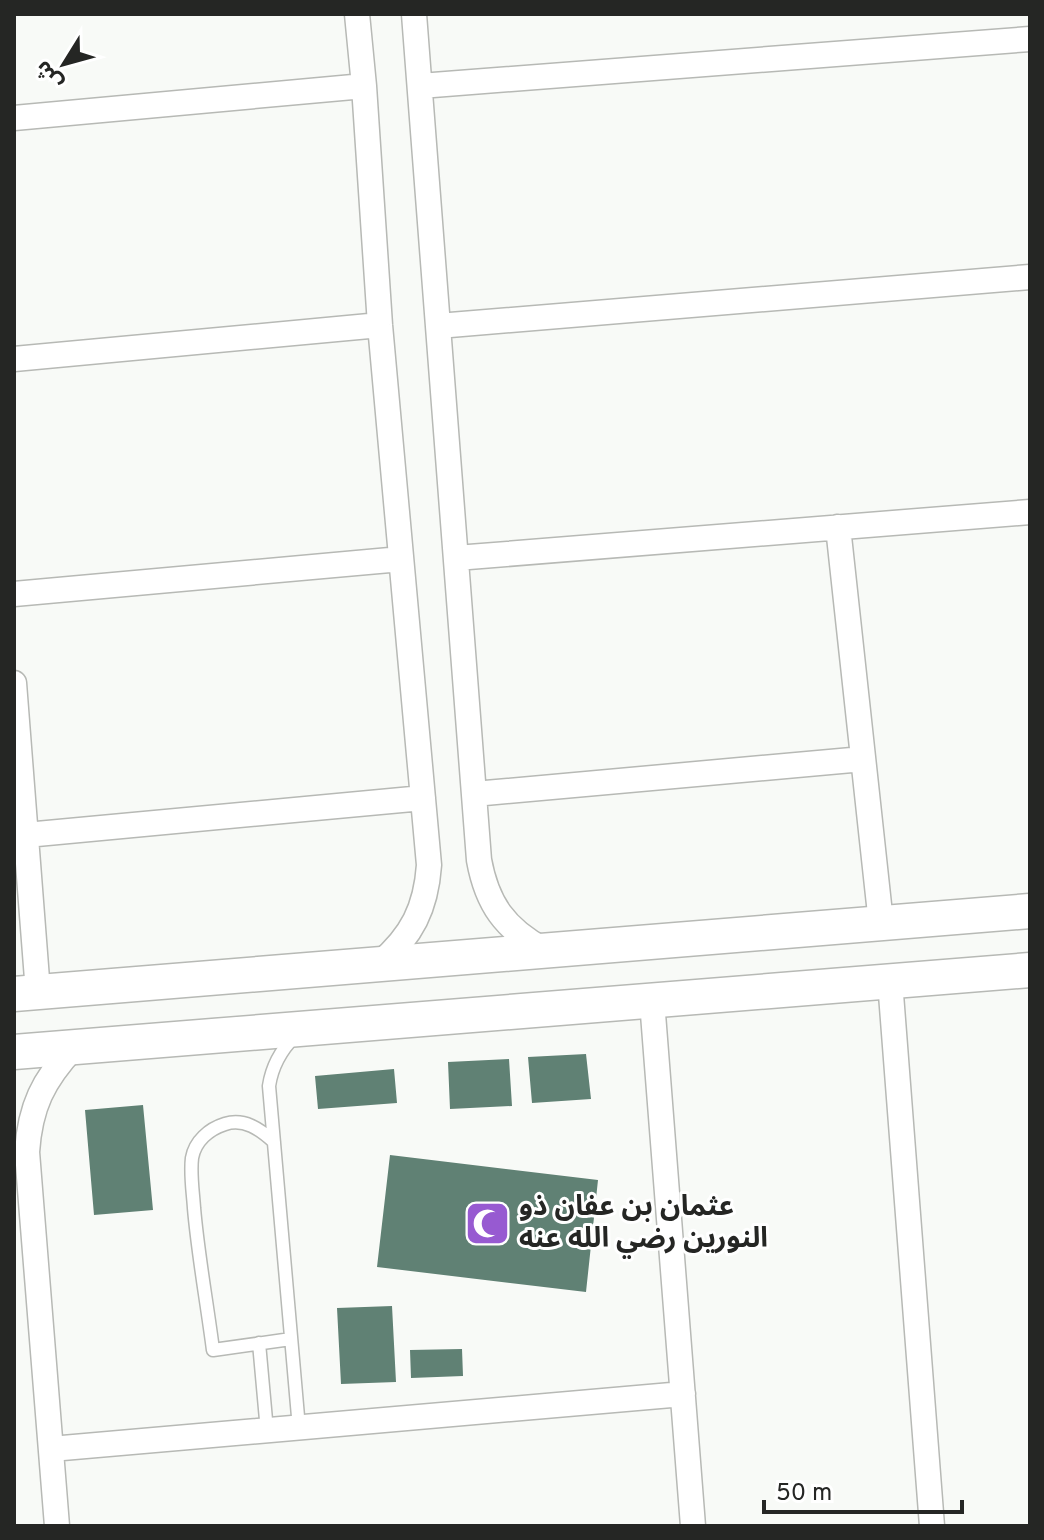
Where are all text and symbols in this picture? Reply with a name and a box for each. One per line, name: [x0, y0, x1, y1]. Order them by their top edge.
north arrow: [24, 24, 104, 104]
text: ش: [30, 54, 70, 95]
place label: عثمان بن عفان ذو النورين رضي الله عنه: [519, 1190, 768, 1259]
mosque icon: عثمان بن عفان ذو النورين رضي الله عنه: [464, 1200, 512, 1248]
scale bar: [764, 1464, 962, 1514]
text: 50 m: [776, 1479, 832, 1509]

